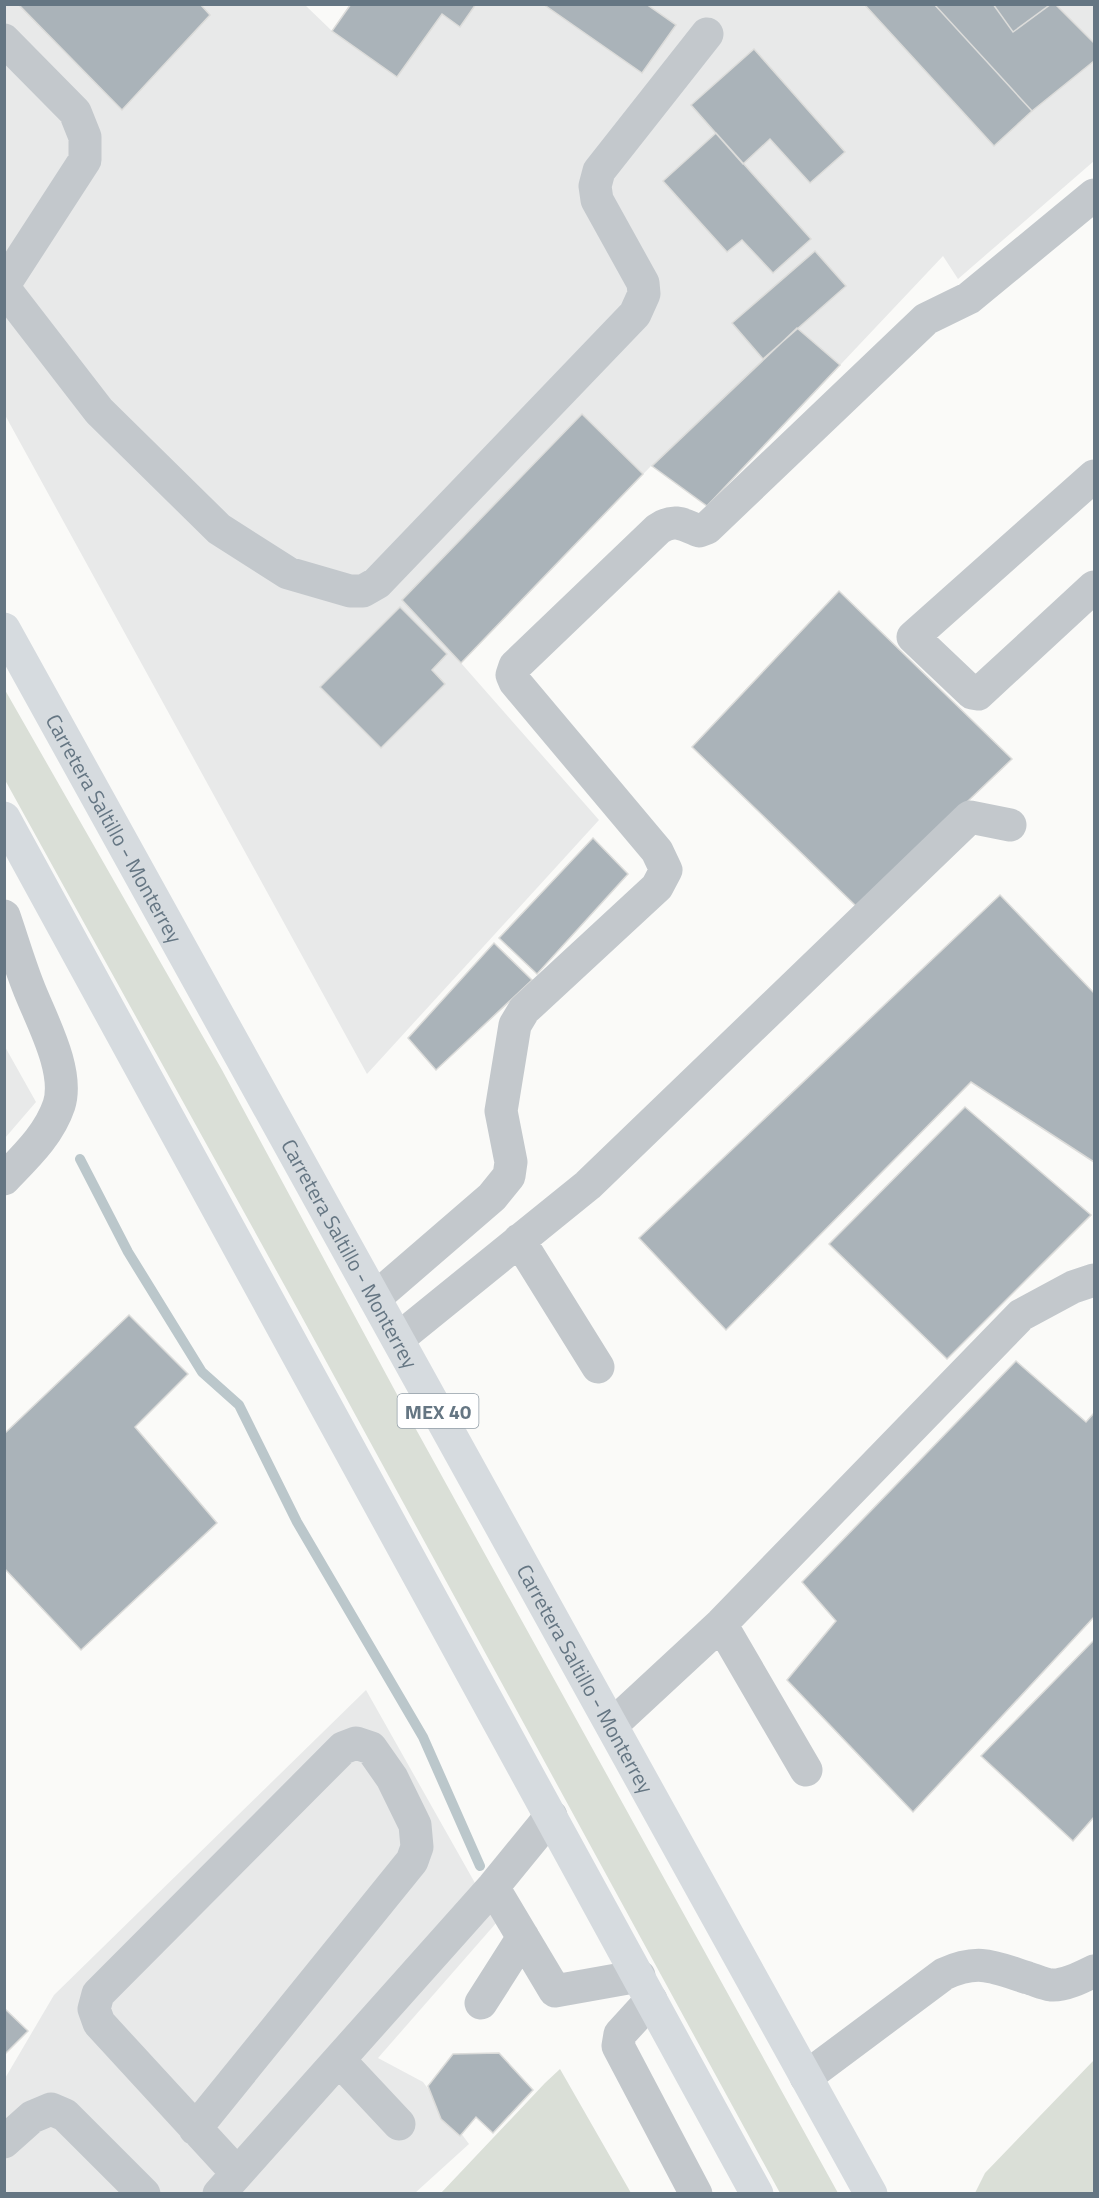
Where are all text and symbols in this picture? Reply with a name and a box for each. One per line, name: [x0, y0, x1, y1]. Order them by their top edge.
street label: Carretera Saltillo - Monterrey: [38, 708, 191, 949]
street label: Carretera Saltillo - Monterrey: [273, 1133, 427, 1374]
road number: MEX 40: [398, 1394, 478, 1428]
street label: Carretera Saltillo - Monterrey: [509, 1558, 662, 1799]

